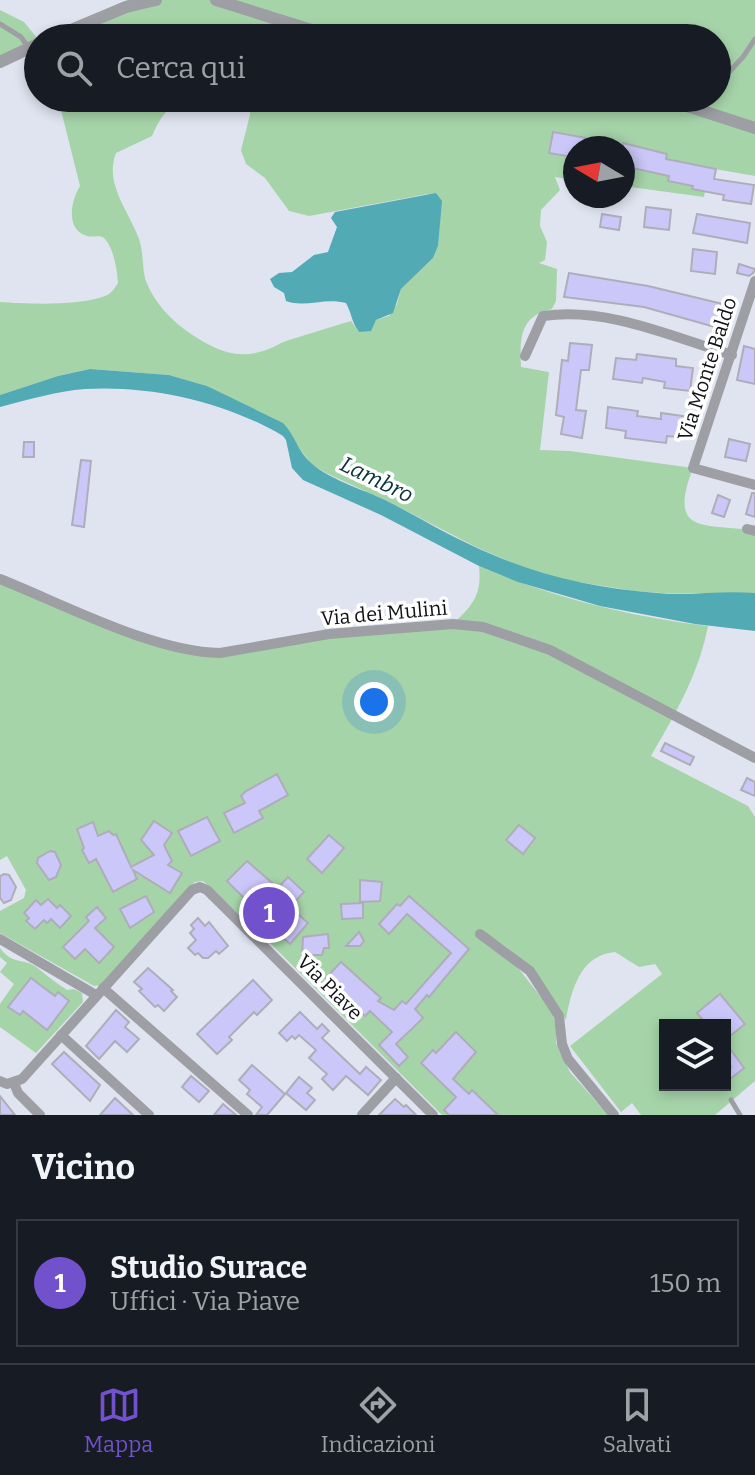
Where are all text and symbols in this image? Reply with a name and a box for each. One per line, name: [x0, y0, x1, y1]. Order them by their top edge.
search box: [24, 24, 731, 112]
icon: search: [52, 46, 96, 90]
text: Cerca qui: [116, 50, 246, 86]
north arrow: [563, 136, 635, 208]
street label: Via Monte Baldo: [672, 294, 742, 444]
water label: Lambro: [336, 450, 418, 509]
street label: Via dei Mulini: [320, 596, 448, 630]
your location: [354, 682, 394, 722]
pin: 1: [243, 883, 295, 943]
street label: Via Piave: [292, 949, 368, 1025]
map controls: [659, 1019, 731, 1091]
button: layers: [659, 1019, 731, 1091]
text: Vicino: [32, 1147, 135, 1188]
text: Studio Surace: [110, 1250, 307, 1286]
text: 1: [54, 1268, 66, 1299]
text: 150 m: [650, 1268, 721, 1299]
text: Uffici · Via Piave: [110, 1286, 300, 1317]
tab: Mappa: [84, 1383, 153, 1458]
tab: Indicazioni: [321, 1383, 435, 1458]
tab: Salvati: [603, 1383, 671, 1458]

